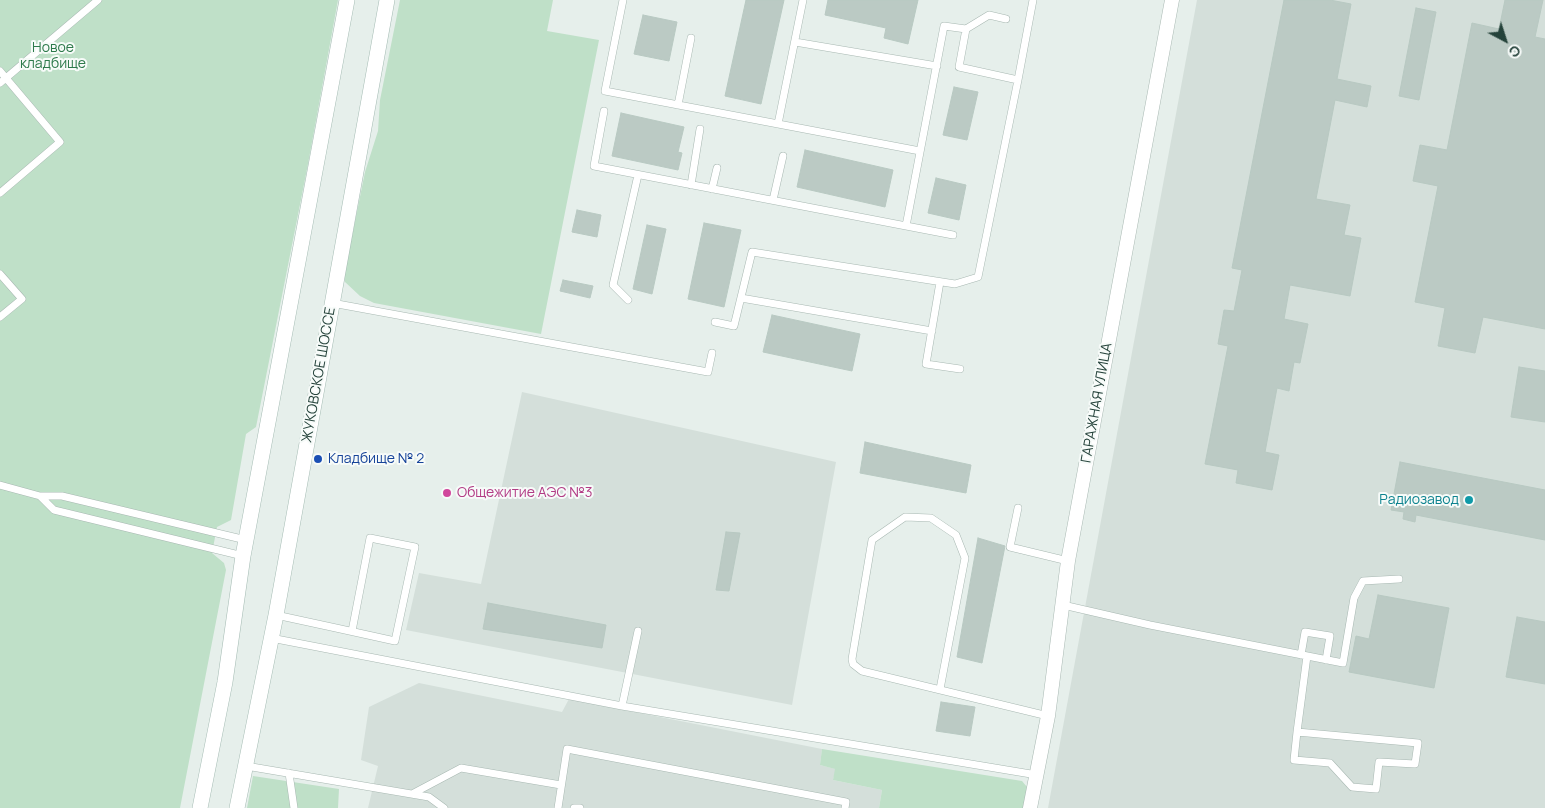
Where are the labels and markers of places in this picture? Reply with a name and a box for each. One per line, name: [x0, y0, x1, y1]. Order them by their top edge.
place label: Кладбище № 2: [328, 451, 424, 467]
marker: Кладбище № 2: [312, 453, 324, 465]
place label: Общежитие АЭС №3: [457, 485, 593, 501]
marker: Общежитие АЭС №3: [441, 487, 453, 499]
place label: Радиозавод: [1379, 492, 1459, 508]
marker: Радиозавод: [1463, 494, 1475, 506]

